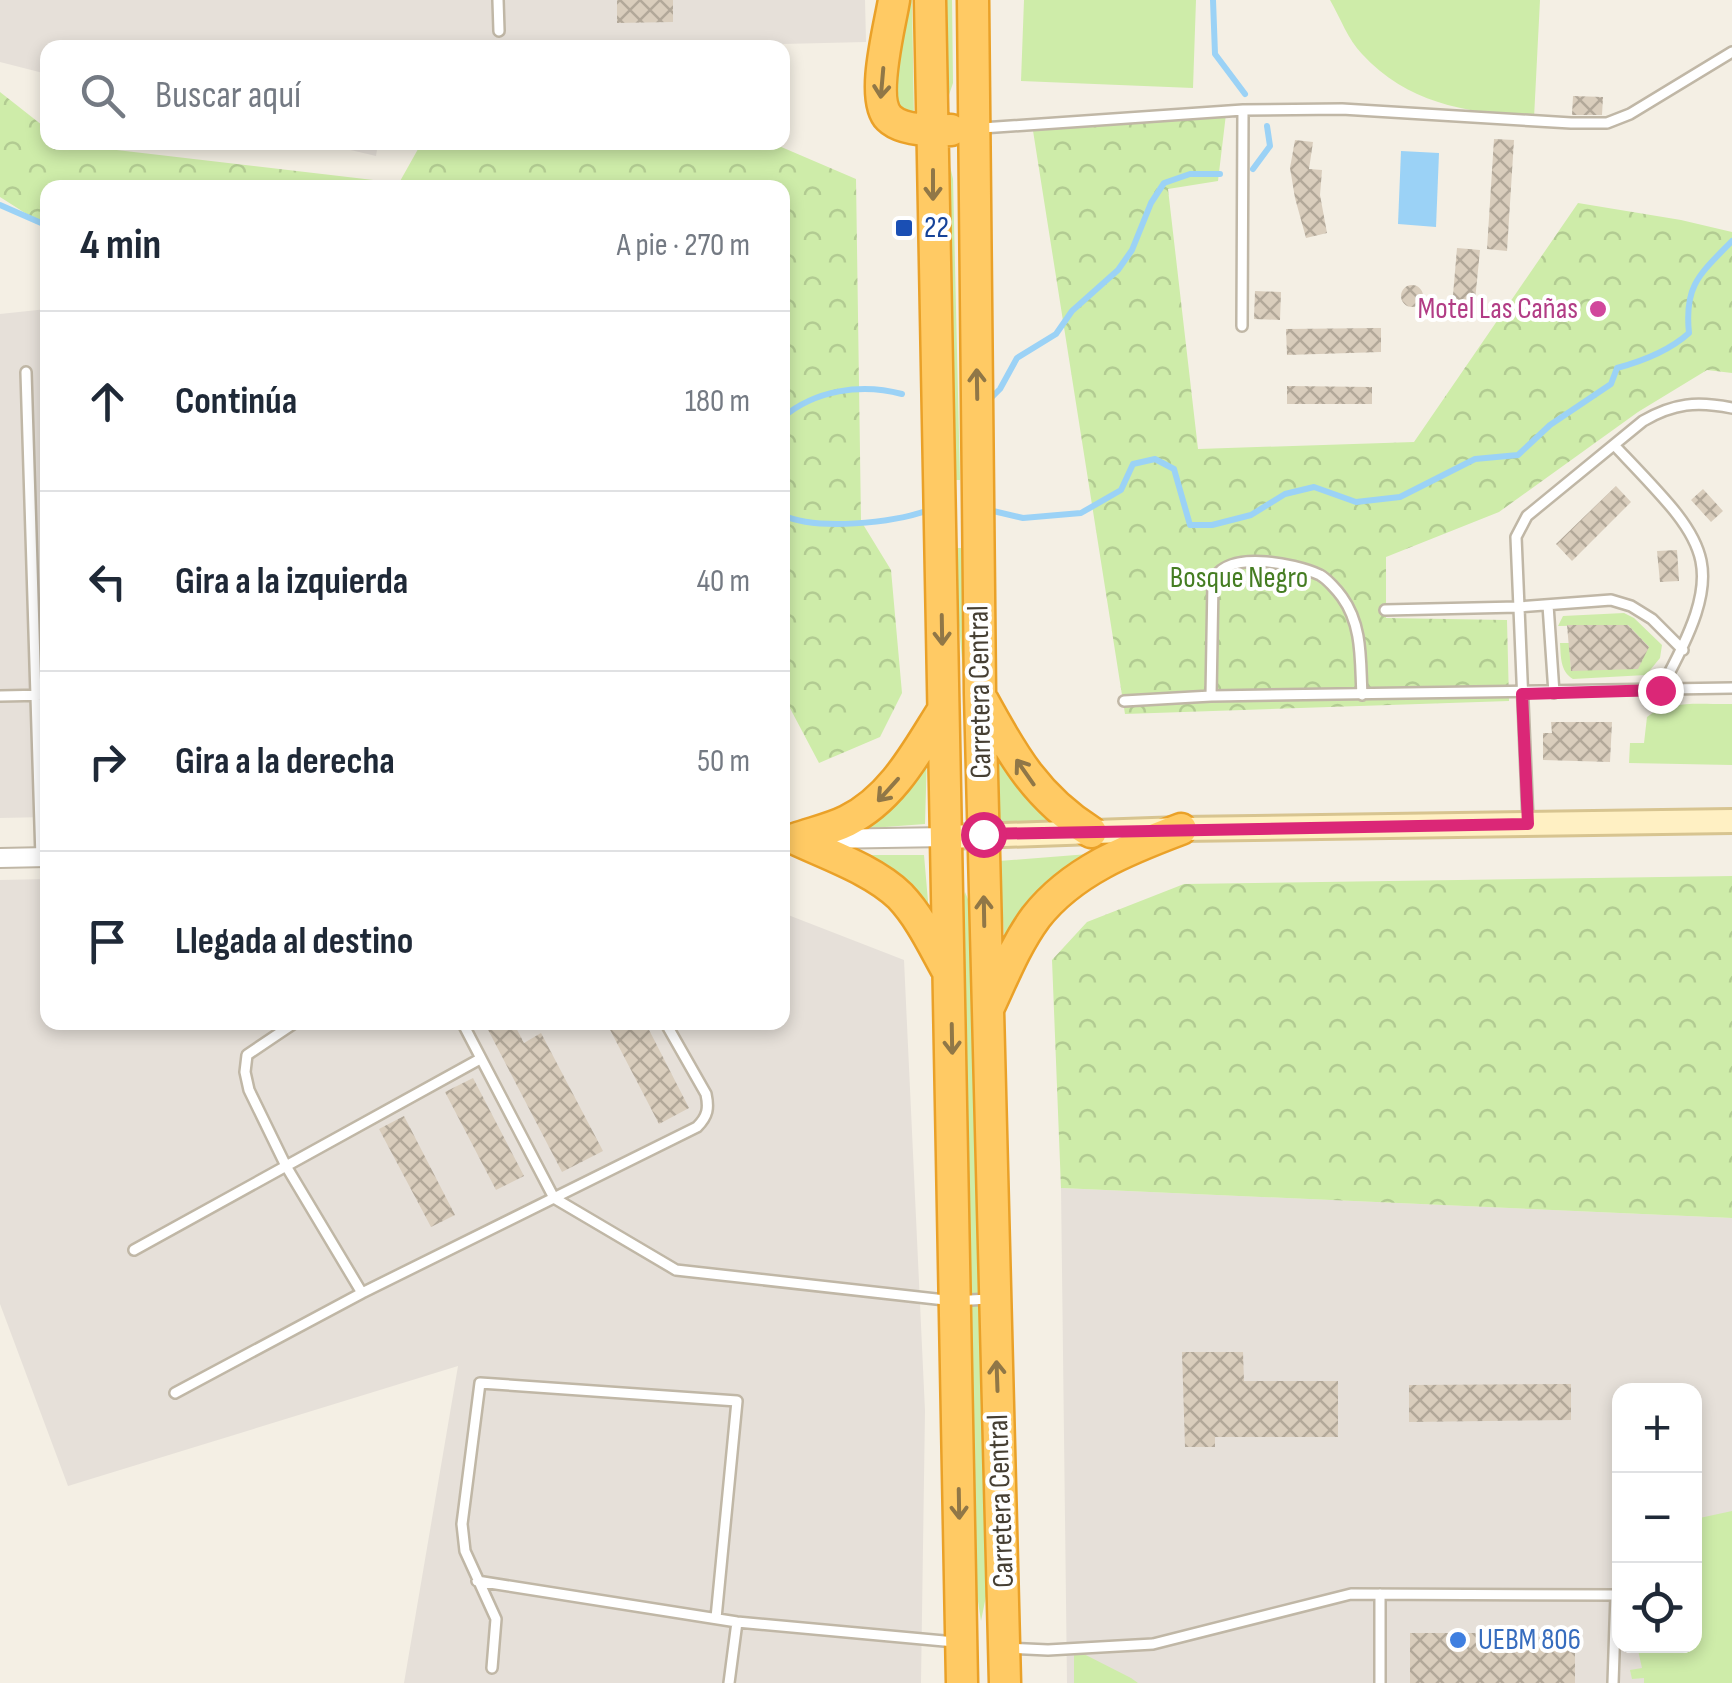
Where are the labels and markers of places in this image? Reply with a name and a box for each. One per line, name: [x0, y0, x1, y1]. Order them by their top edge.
place label: 22: [924, 210, 949, 246]
marker: 22: [893, 217, 915, 239]
place label: Motel Las Cañas: [1417, 291, 1578, 327]
marker: Motel Las Cañas: [1587, 298, 1609, 320]
place label: UEBM 806: [1478, 1622, 1581, 1658]
marker: UEBM 806: [1447, 1629, 1469, 1651]

